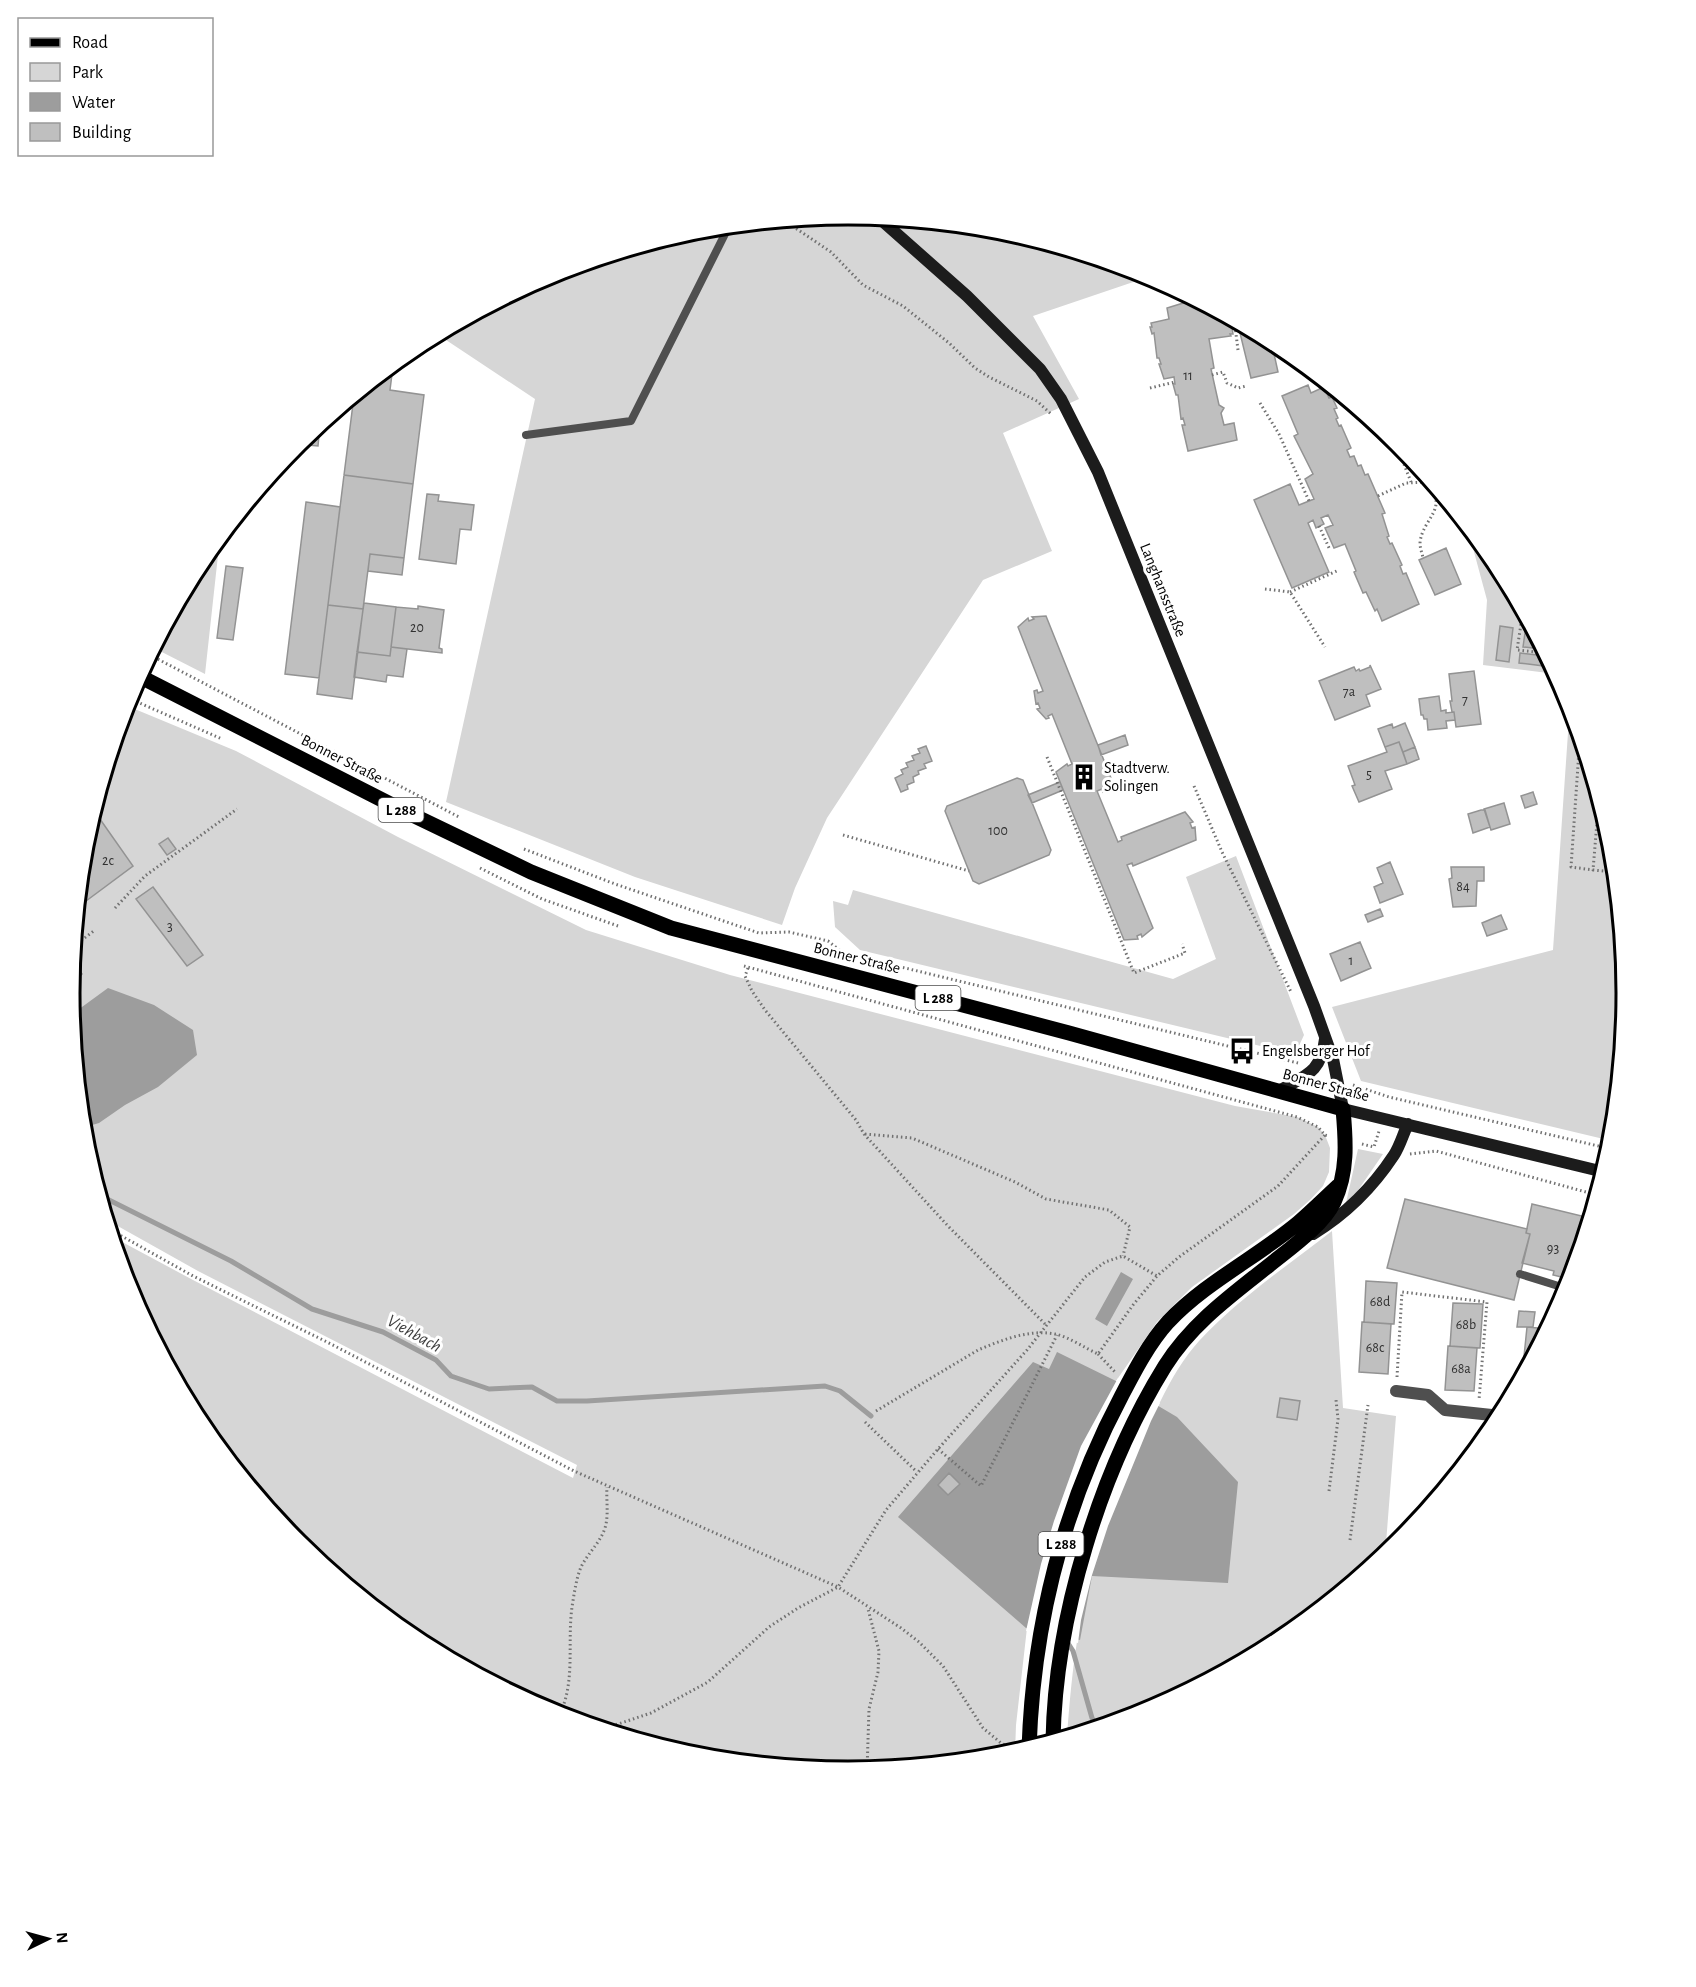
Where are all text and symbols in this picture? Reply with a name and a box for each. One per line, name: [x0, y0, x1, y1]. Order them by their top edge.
legend: [18, 18, 213, 156]
text: Road: [72, 34, 108, 52]
text: Park: [72, 64, 104, 82]
text: Water: [72, 94, 115, 112]
text: Building: [72, 124, 132, 142]
house number: 11: [1183, 369, 1193, 383]
street label: Langhansstraße: [1137, 541, 1189, 639]
house number: 20: [410, 621, 424, 635]
house number: 7a: [1343, 685, 1356, 699]
house number: 7: [1462, 693, 1468, 707]
street label: Bonner Straße: [299, 732, 385, 786]
place label: Stadtverw. Solingen: [1104, 760, 1170, 794]
building icon: Stadtverw. Solingen: [1069, 762, 1099, 792]
house number: 5: [1366, 768, 1372, 782]
road number: L 288: [378, 798, 424, 822]
house number: 100: [988, 824, 1008, 838]
house number: 2c: [102, 854, 114, 868]
house number: 84: [1456, 880, 1470, 894]
house number: 3: [167, 920, 173, 934]
street label: Bonner Straße: [812, 939, 902, 977]
house number: 1: [1349, 954, 1353, 968]
road number: L 288: [916, 986, 960, 1010]
bus stop icon: Engelsberger Hof: [1227, 1036, 1257, 1066]
place label: Engelsberger Hof: [1262, 1043, 1371, 1059]
street label: Bonner Straße: [1281, 1066, 1371, 1104]
house number: 93: [1547, 1242, 1559, 1256]
house number: 68d: [1370, 1295, 1390, 1309]
water label: Viehbach: [384, 1312, 444, 1356]
house number: 68b: [1456, 1318, 1476, 1332]
house number: 68c: [1366, 1341, 1385, 1355]
house number: 68a: [1451, 1362, 1471, 1376]
road number: L 288: [1038, 1532, 1084, 1556]
north arrow: [18, 1909, 78, 1969]
text: N: [53, 1932, 70, 1944]

